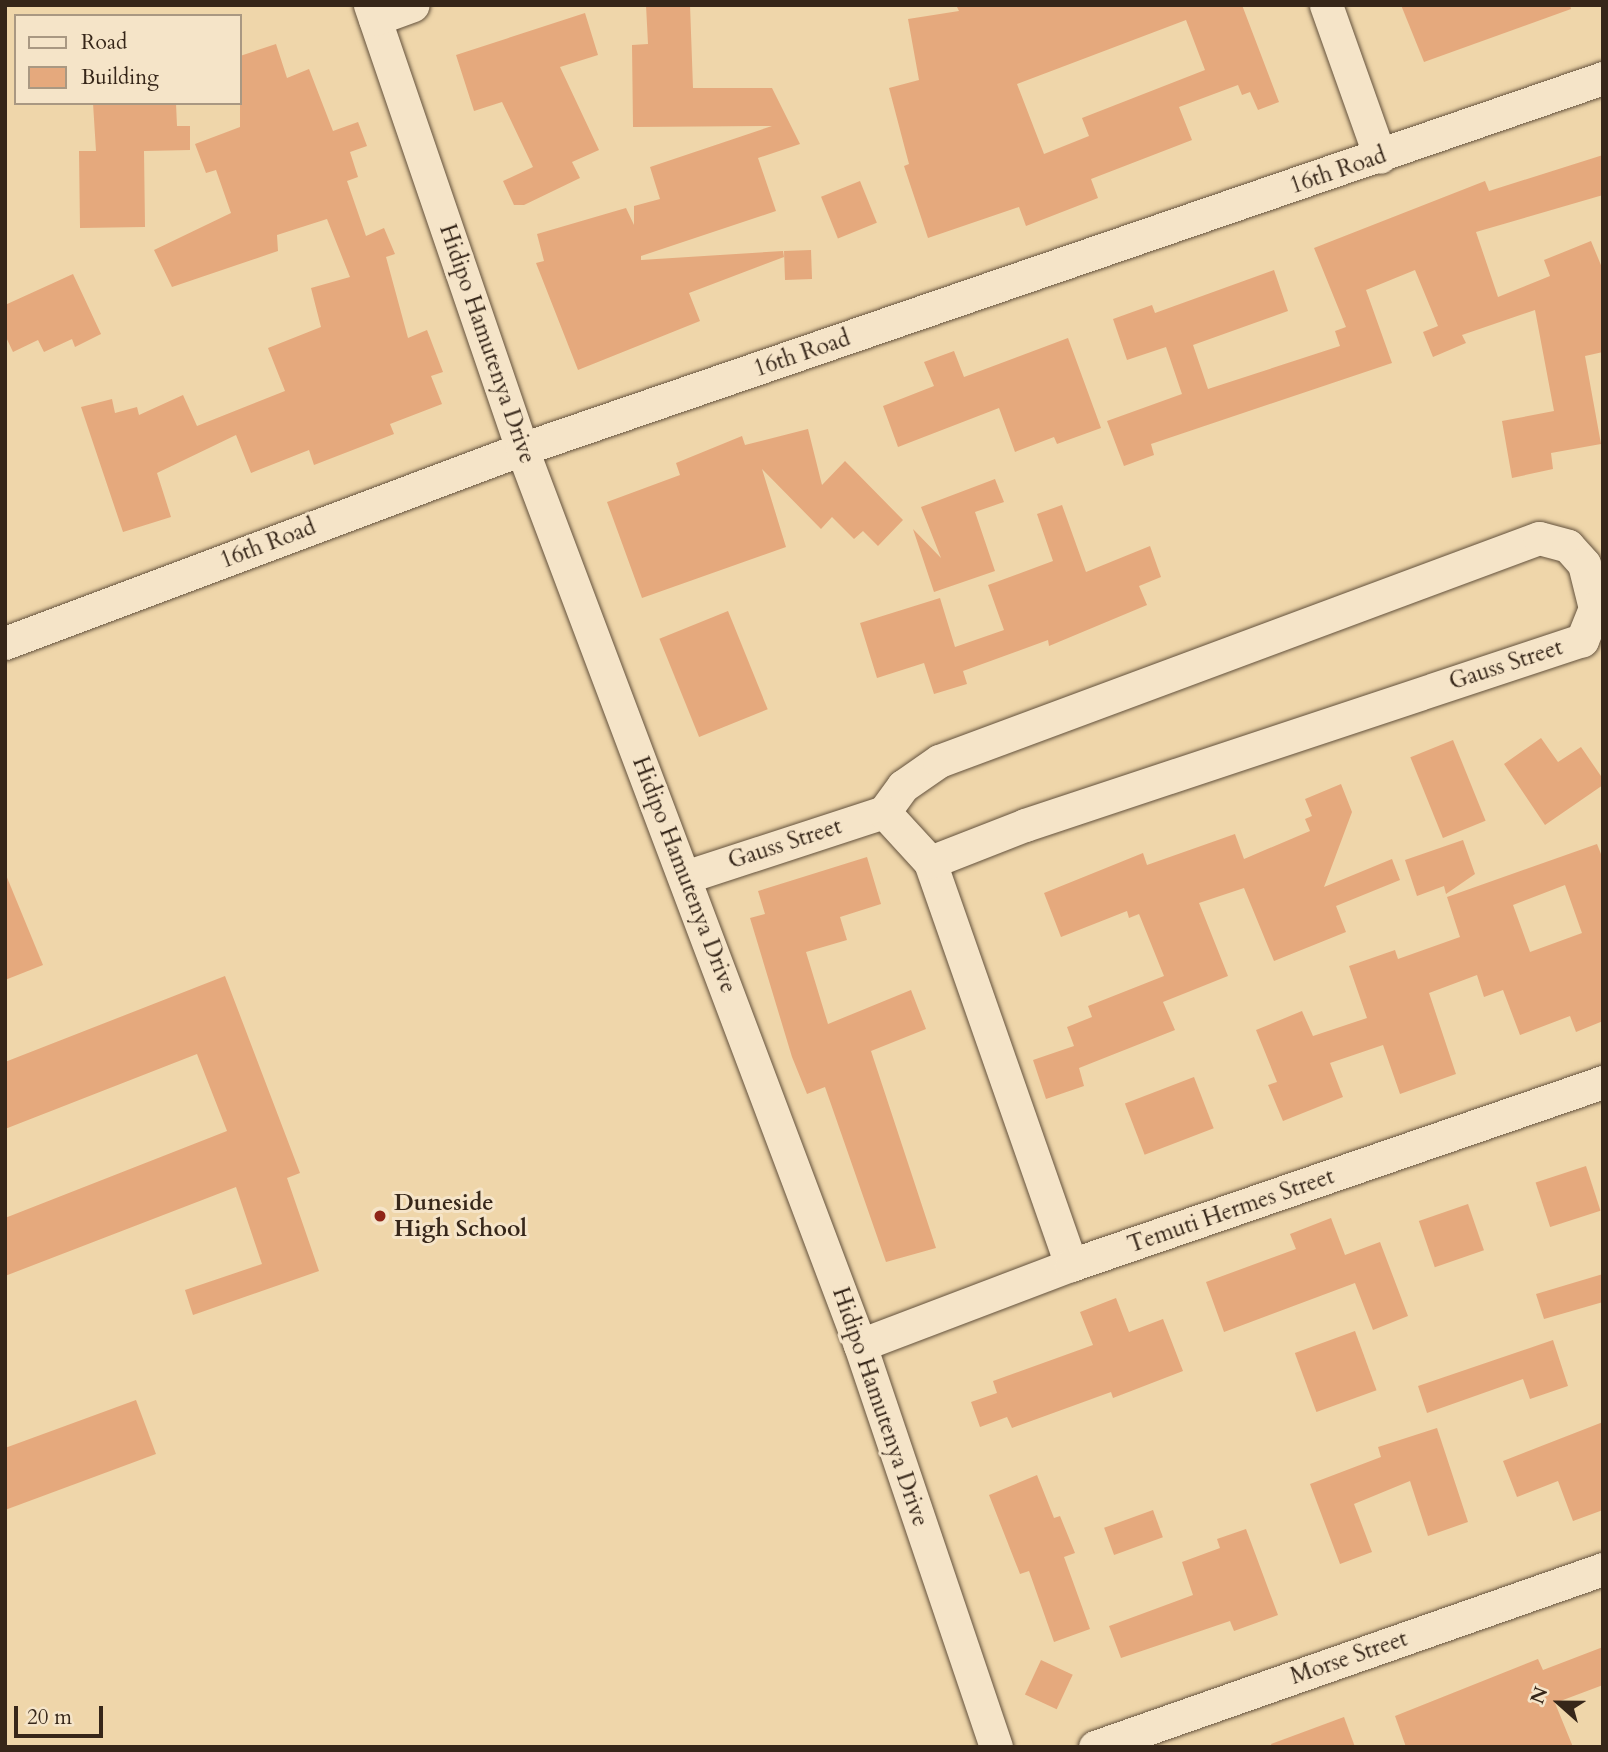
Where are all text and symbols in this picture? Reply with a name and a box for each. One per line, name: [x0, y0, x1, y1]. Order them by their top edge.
legend: [14, 14, 242, 105]
text: Road: [81, 28, 127, 57]
text: Building: [81, 63, 159, 92]
street label: 16th Road: [1286, 142, 1390, 200]
street label: Hidipo Hamutenya Drive: [433, 221, 541, 467]
street label: 16th Road: [750, 325, 854, 383]
street label: 16th Road: [216, 513, 320, 575]
street label: Gauss Street: [1446, 634, 1566, 696]
street label: Hidipo Hamutenya Drive: [626, 753, 742, 997]
street label: Gauss Street: [725, 813, 845, 875]
street label: Temuti Hermes Street: [1124, 1163, 1338, 1259]
place label: Duneside High School: [394, 1189, 527, 1243]
marker: Duneside High School: [372, 1208, 388, 1224]
street label: Hidipo Hamutenya Drive: [826, 1284, 934, 1530]
street label: Morse Street: [1287, 1625, 1411, 1691]
north arrow: [1524, 1668, 1594, 1738]
text: N: [1524, 1683, 1554, 1708]
scale bar: [18, 1692, 107, 1736]
text: 20 m: [27, 1703, 72, 1732]

